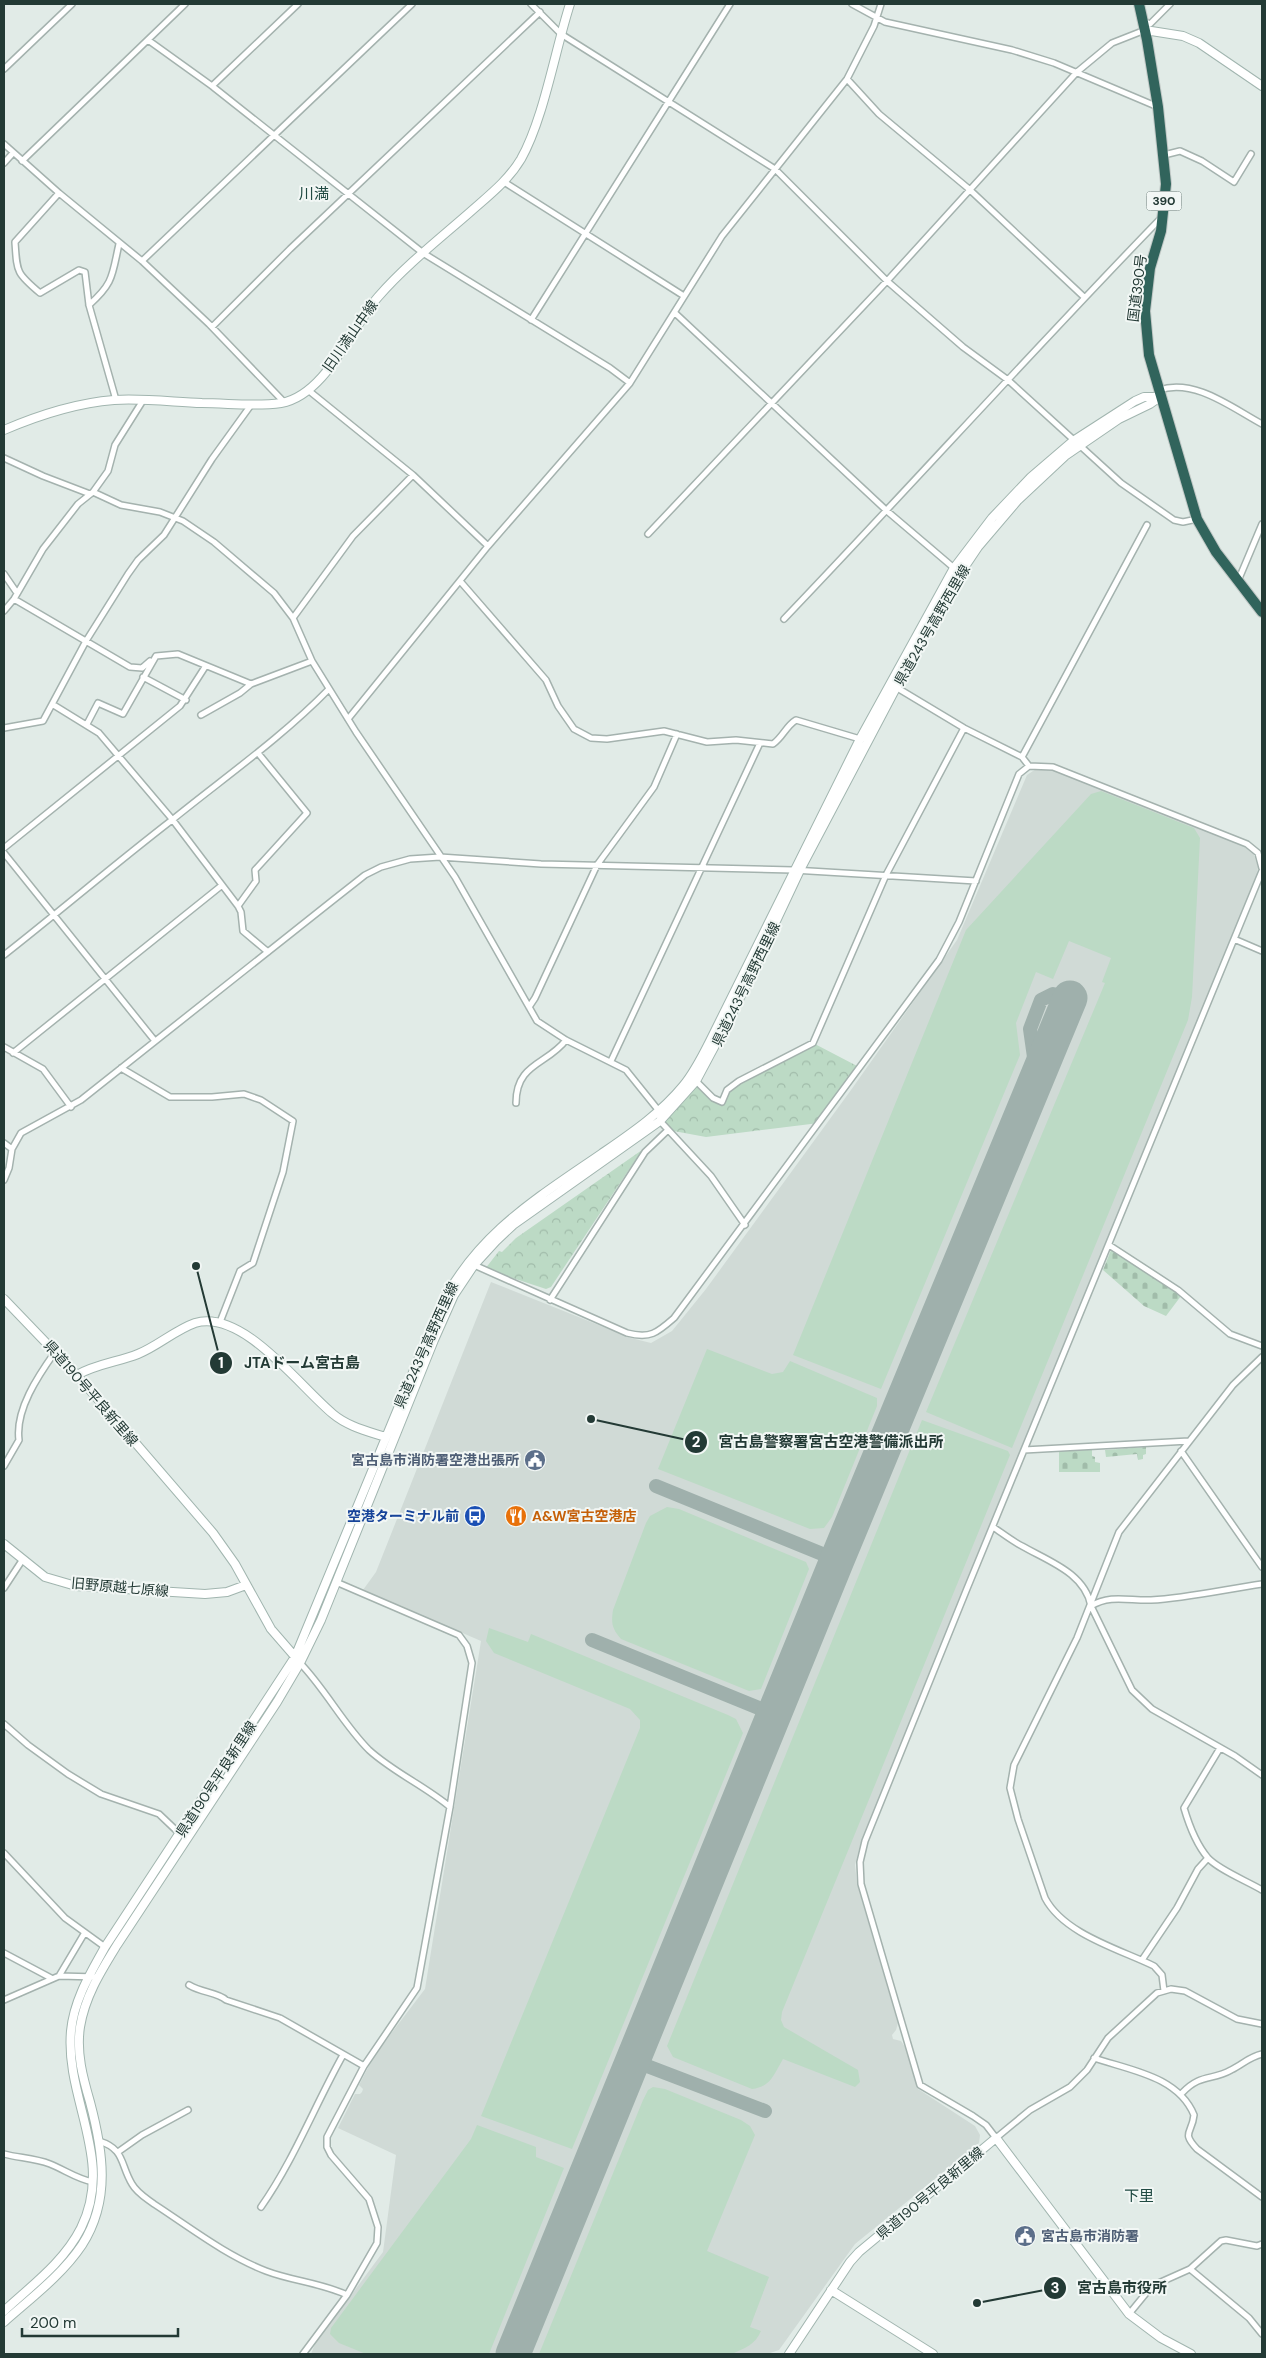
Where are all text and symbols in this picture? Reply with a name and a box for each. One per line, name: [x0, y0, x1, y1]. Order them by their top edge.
district label: 川満: [299, 184, 329, 204]
road number: 390: [1146, 192, 1182, 210]
street label: 国道390号: [1124, 253, 1150, 323]
street label: 旧川満山中線: [319, 296, 381, 376]
street label: 県道243号高野西里線: [890, 561, 974, 689]
street label: 県道243号高野西里線: [708, 919, 784, 1049]
street label: 県道243号高野西里線: [390, 1279, 462, 1411]
street label: 県道190号平良新里線: [40, 1336, 142, 1450]
callout: JTAドーム宮古島: [208, 1348, 370, 1378]
text: 1: [218, 1353, 224, 1373]
text: JTAドーム宮古島: [244, 1353, 360, 1373]
callout: 宮古島警察署宮古空港警備派出所: [684, 1427, 954, 1457]
text: 2: [692, 1432, 701, 1452]
text: 宮古島警察署宮古空港警備派出所: [718, 1432, 944, 1452]
public building icon: 宮古島市消防署空港出張所: [523, 1448, 547, 1472]
place label: 宮古島市消防署空港出張所: [351, 1451, 519, 1469]
bus stop icon: 空港ターミナル前: [463, 1504, 487, 1528]
restaurant icon: A&W宮古空港店: [504, 1504, 528, 1528]
place label: 空港ターミナル前: [347, 1507, 459, 1525]
place label: A&W宮古空港店: [532, 1507, 637, 1525]
street label: 旧野原越七原線: [70, 1574, 170, 1600]
street label: 県道190号平良新里線: [172, 1718, 260, 1840]
street label: 県道190号平良新里線: [873, 2143, 987, 2243]
district label: 下里: [1124, 2186, 1154, 2206]
public building icon: 宮古島市消防署: [1013, 2224, 1037, 2248]
place label: 宮古島市消防署: [1041, 2227, 1139, 2245]
callout: 宮古島市役所: [1042, 2273, 1177, 2303]
text: 3: [1050, 2278, 1060, 2298]
text: 宮古島市役所: [1077, 2278, 1167, 2298]
scale bar: [22, 2306, 179, 2338]
text: 200 m: [30, 2313, 76, 2333]

